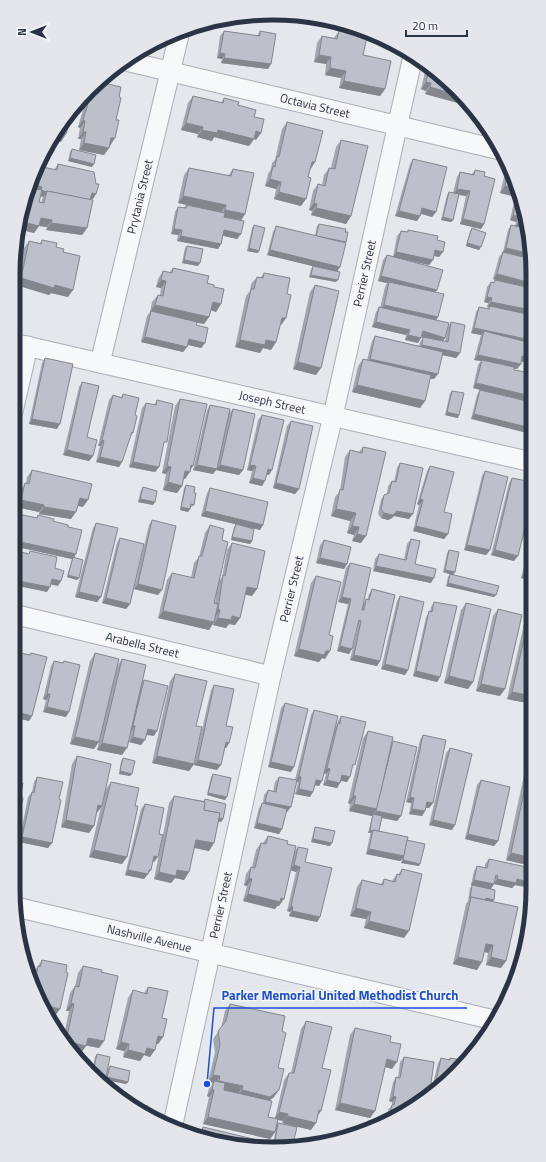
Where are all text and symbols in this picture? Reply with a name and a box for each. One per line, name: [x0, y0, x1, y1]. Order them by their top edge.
north arrow: [12, 12, 52, 52]
scale bar: [406, 12, 467, 38]
text: 20 m: [412, 16, 438, 35]
text: N: [14, 28, 30, 36]
street label: Octavia Street: [278, 88, 353, 123]
street label: Prytania Street: [121, 157, 158, 236]
street label: Perrier Street: [348, 237, 381, 308]
street label: Joseph Street: [237, 385, 308, 419]
street label: Perrier Street: [274, 553, 309, 624]
street label: Arabella Street: [104, 627, 182, 663]
street label: Perrier Street: [204, 869, 237, 940]
street label: Nashville Avenue: [105, 919, 194, 957]
callout: Parker Memorial United Methodist Church: [214, 983, 467, 1008]
text: Parker Memorial United Methodist Church: [221, 985, 459, 1005]

